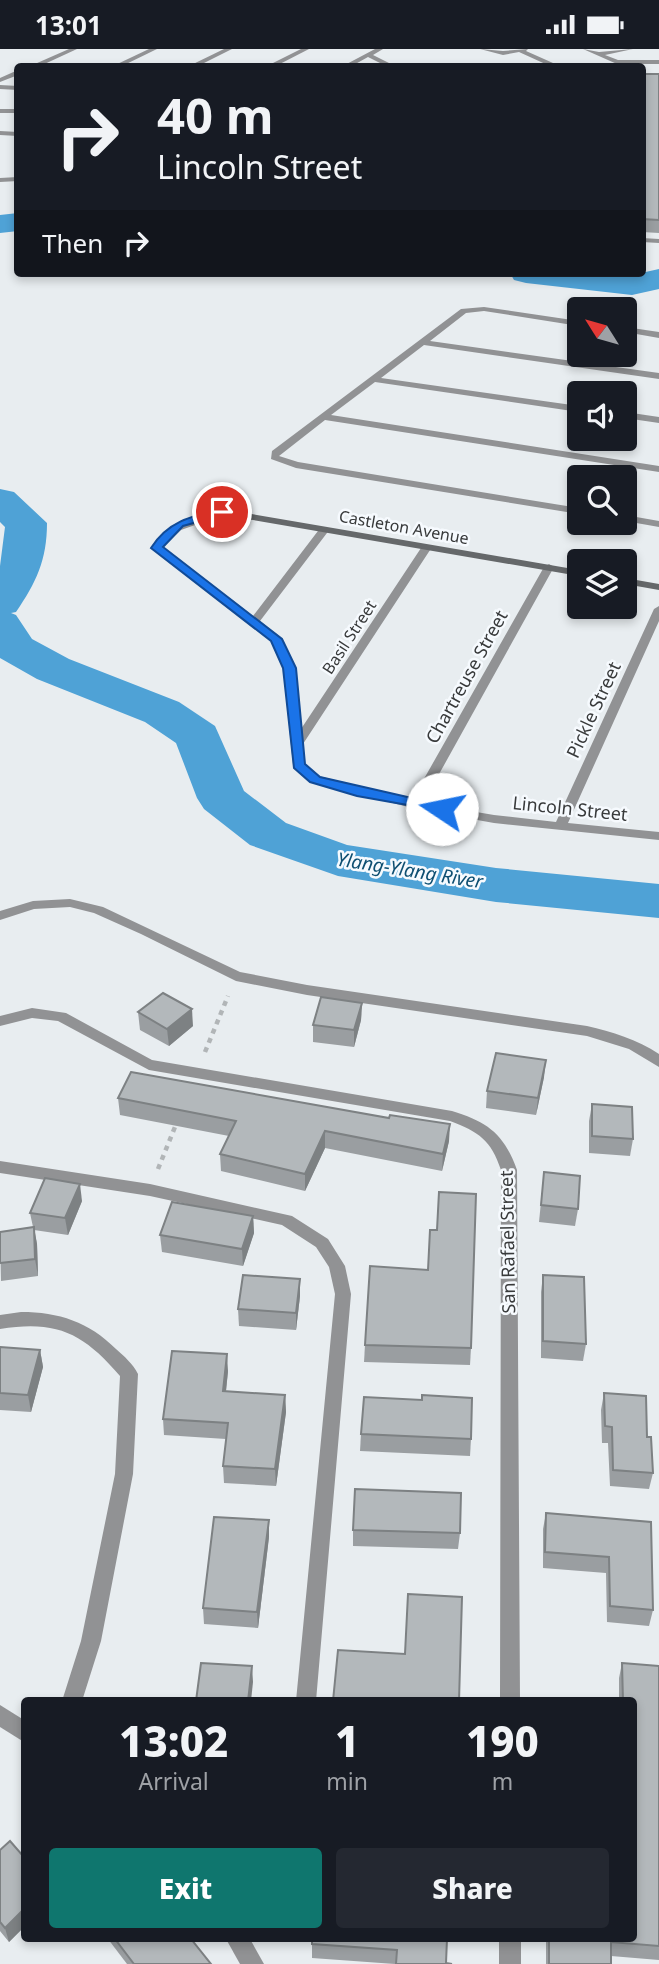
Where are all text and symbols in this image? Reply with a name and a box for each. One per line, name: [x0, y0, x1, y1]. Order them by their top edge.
text: 13:01: [35, 7, 102, 43]
text: 40 m: [157, 82, 274, 148]
icon: right: [42, 91, 133, 182]
text: Lincoln Street: [157, 145, 362, 188]
icon: right: [117, 224, 155, 262]
text: Then: [42, 225, 103, 261]
north arrow: [567, 297, 637, 367]
map controls: [567, 297, 637, 619]
button: sound: [567, 381, 637, 451]
button: search: [567, 465, 637, 535]
pin: [192, 482, 252, 542]
icon: arrive: [203, 493, 241, 531]
street label: Castleton Avenue: [337, 505, 471, 549]
button: layers: [567, 549, 637, 619]
street label: Basil Street: [317, 596, 381, 678]
street label: Chartreuse Street: [420, 605, 513, 747]
street label: Pickle Street: [560, 657, 626, 762]
position arrow: [405, 772, 479, 846]
street label: Lincoln Street: [511, 790, 629, 826]
water label: Ylang-Ylang River: [335, 846, 486, 895]
street label: San Rafael Street: [494, 1170, 520, 1314]
text: 13:02: [119, 1712, 228, 1769]
text: 1: [335, 1712, 359, 1769]
text: 190: [466, 1712, 539, 1769]
text: Arrival: [139, 1765, 209, 1797]
text: min: [326, 1765, 368, 1797]
text: m: [492, 1765, 513, 1797]
button: Exit: [49, 1848, 322, 1928]
button: Share: [336, 1848, 609, 1928]

